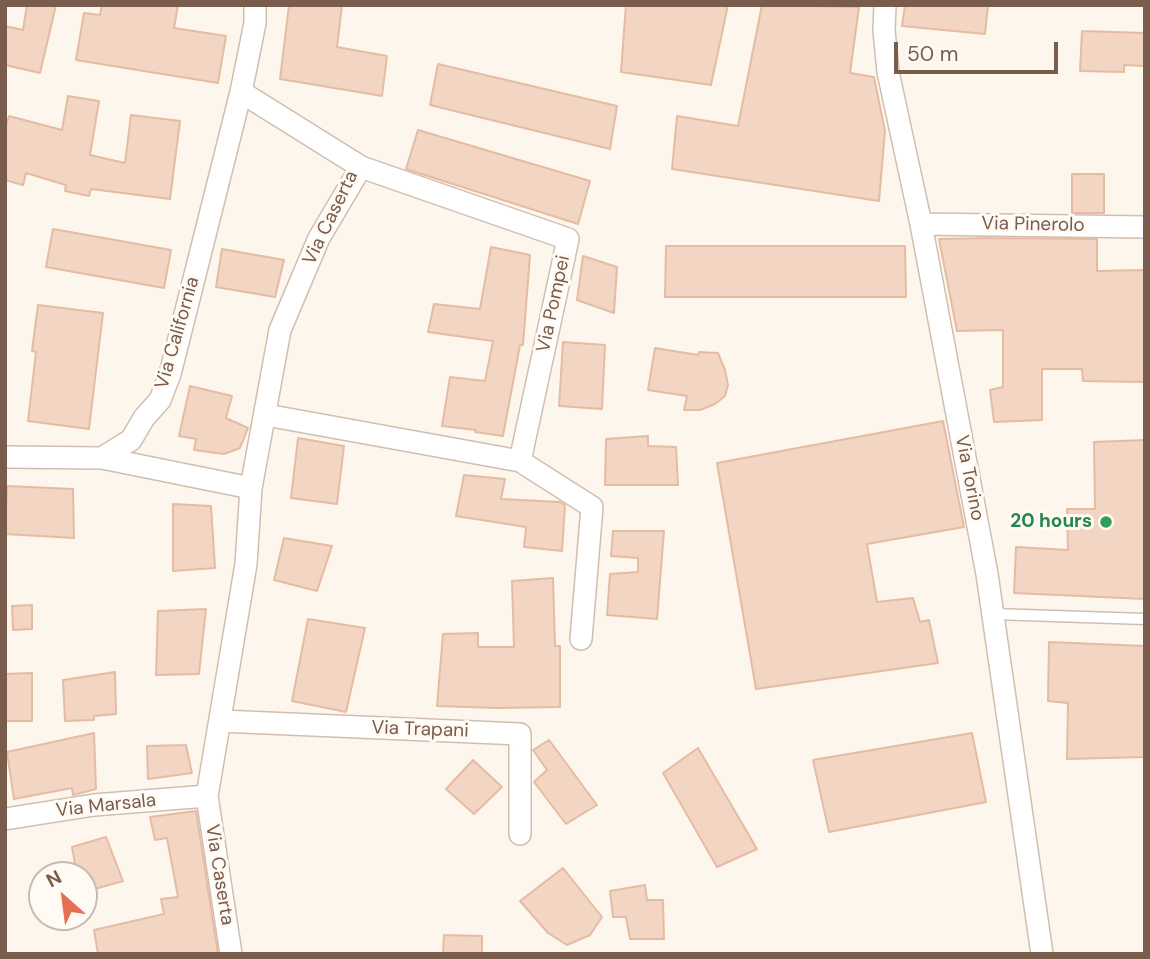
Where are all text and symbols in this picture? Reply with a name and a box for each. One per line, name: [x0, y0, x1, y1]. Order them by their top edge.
scale bar: [898, 28, 1062, 72]
text: 50 m: [907, 40, 958, 68]
street label: Via Caserta: [298, 167, 364, 269]
street label: Via Pinerolo: [981, 213, 1085, 237]
street label: Via Pompei: [533, 253, 575, 355]
street label: Via California: [151, 274, 205, 392]
street label: Via Torino: [950, 433, 988, 523]
place label: 20 hours: [1010, 511, 1092, 533]
marker: 20 hours: [1098, 514, 1114, 530]
street label: Via Trapani: [371, 717, 469, 743]
street label: Via Marsala: [55, 789, 157, 823]
street label: Via Caserta: [200, 823, 238, 927]
north arrow: [28, 861, 98, 931]
text: N: [42, 864, 66, 893]

